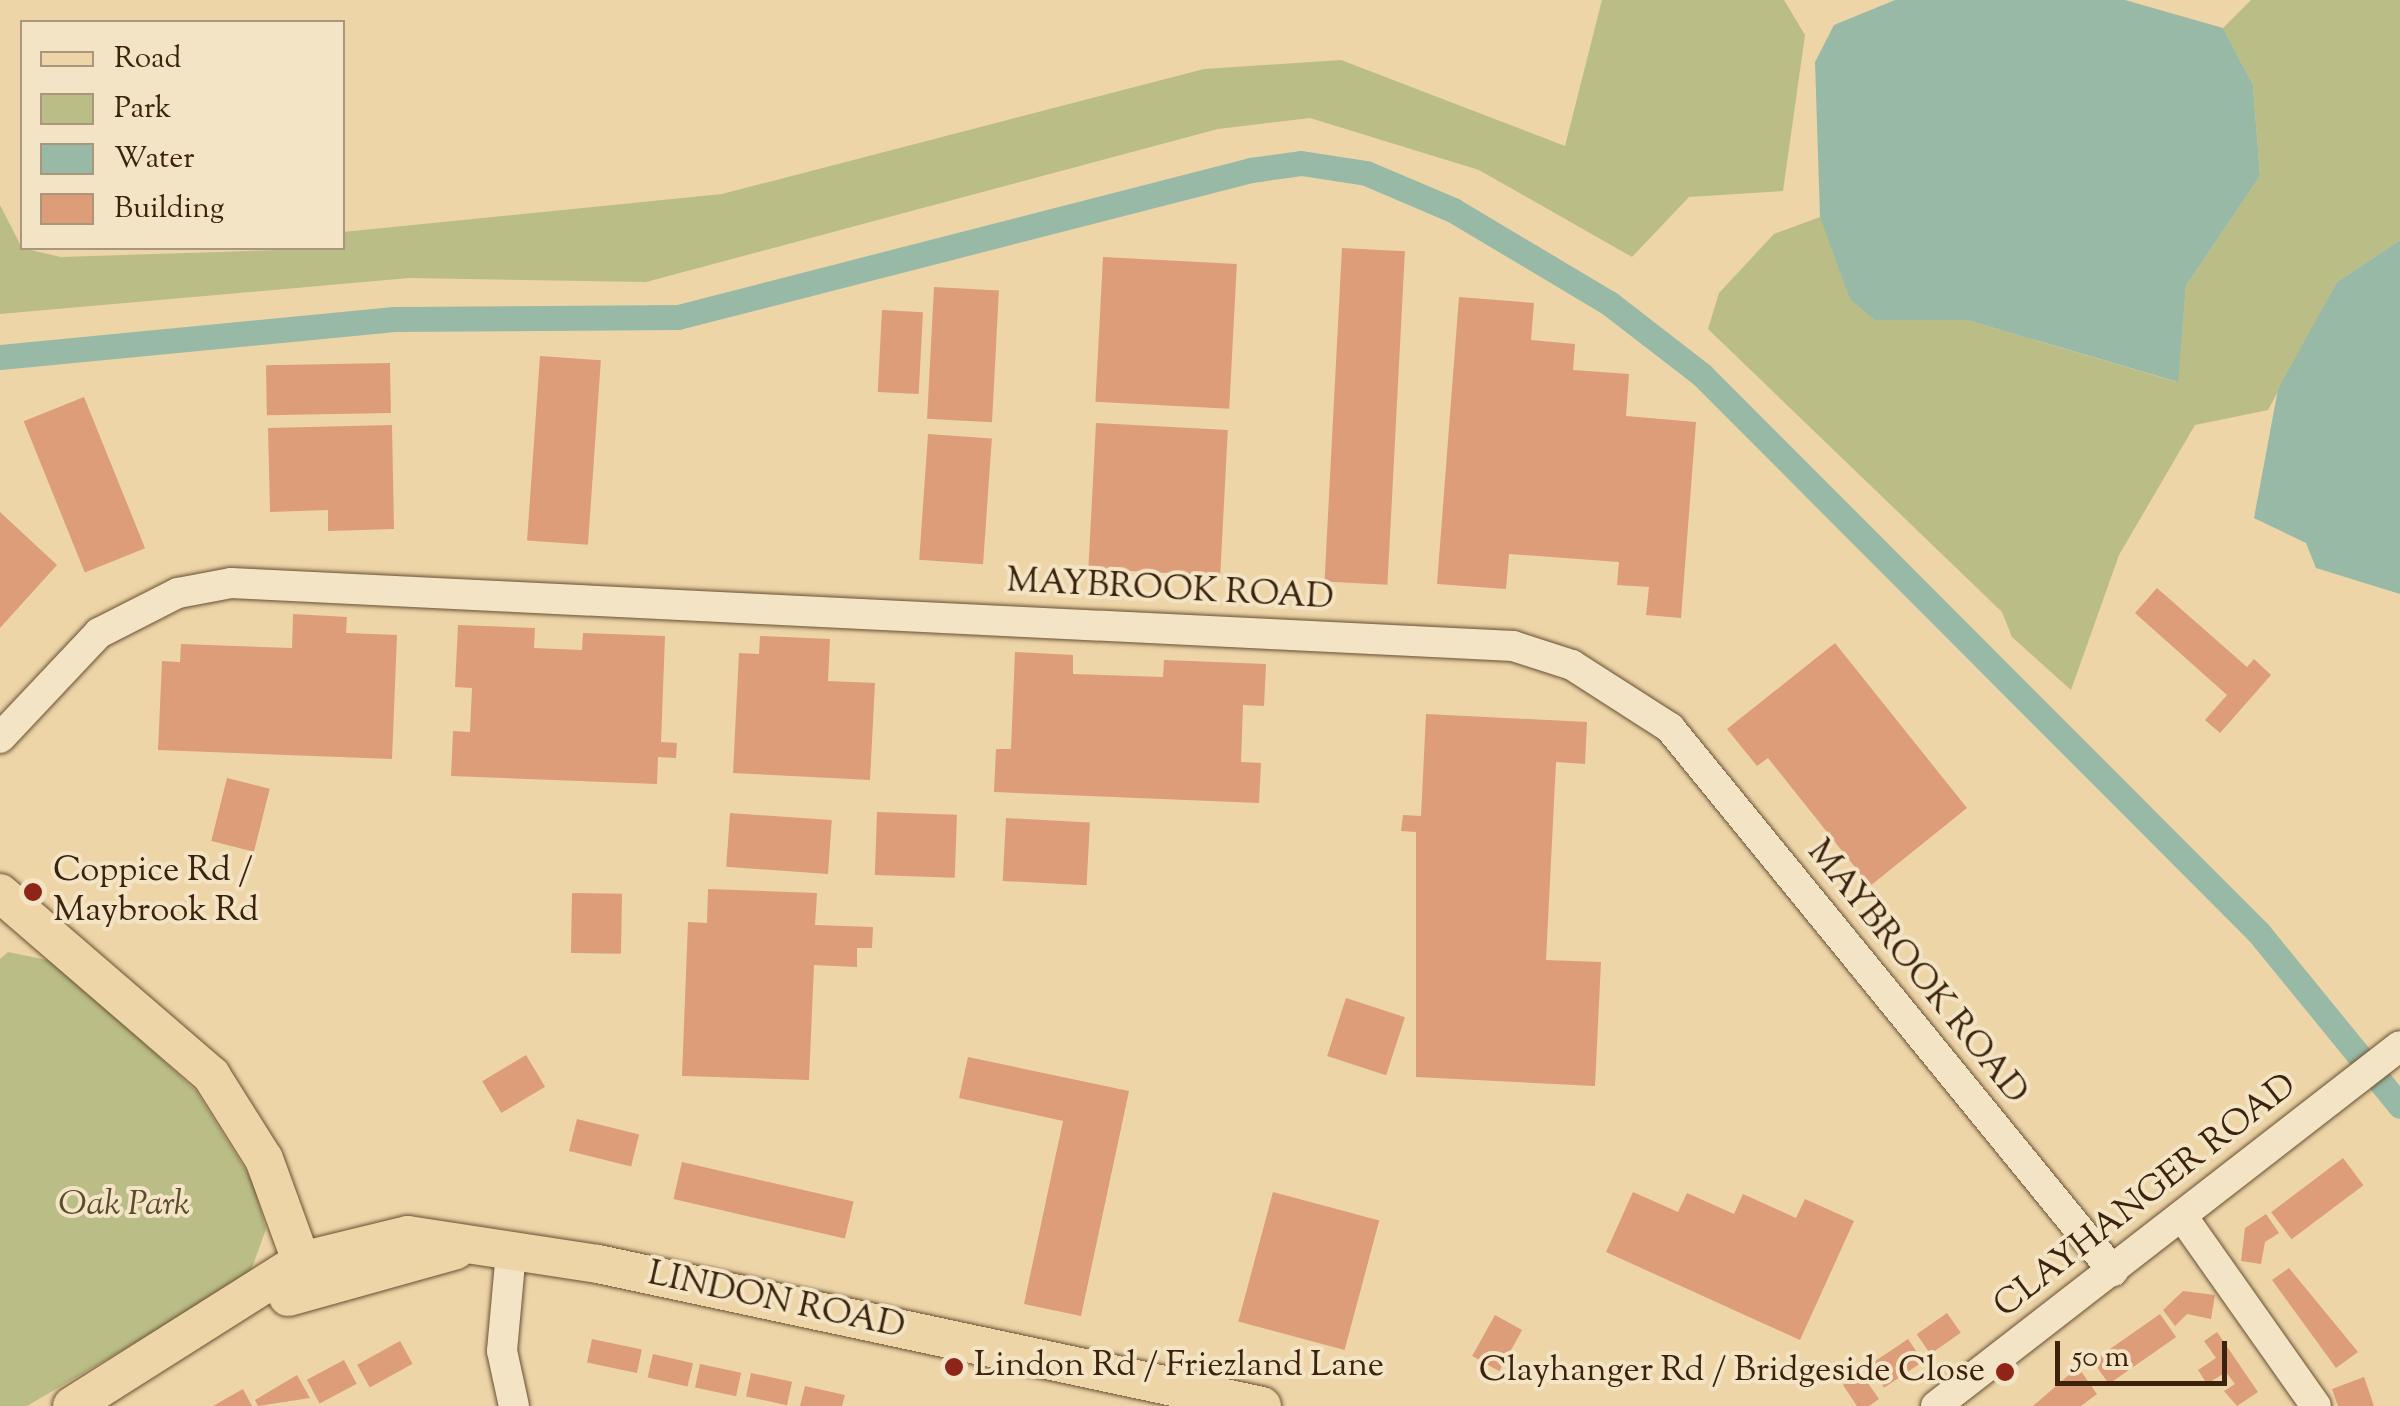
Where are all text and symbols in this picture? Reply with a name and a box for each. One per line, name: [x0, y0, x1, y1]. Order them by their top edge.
legend: [20, 20, 345, 250]
text: Road: [114, 38, 181, 81]
text: Park: [114, 88, 171, 131]
text: Water: [114, 138, 195, 181]
text: Building: [114, 188, 224, 231]
street label: MAYBROOK ROAD: [1005, 561, 1335, 621]
street label: MAYBROOK ROAD: [1797, 833, 2035, 1113]
place label: Coppice Rd / Maybrook Rd: [53, 851, 259, 933]
marker: Coppice Rd / Maybrook Rd: [22, 881, 44, 903]
street label: CLAYHANGER ROAD: [1986, 1066, 2306, 1328]
park label: Oak Park: [58, 1185, 190, 1227]
street label: LINDON ROAD: [644, 1254, 908, 1350]
scale bar: [2060, 1321, 2232, 1383]
text: 50 m: [2072, 1337, 2129, 1380]
place label: Lindon Rd / Friezland Lane: [974, 1346, 1384, 1388]
place label: Clayhanger Rd / Bridgeside Close: [1479, 1351, 1985, 1393]
marker: Lindon Rd / Friezland Lane: [943, 1356, 965, 1378]
marker: Clayhanger Rd / Bridgeside Close: [1994, 1361, 2016, 1383]

